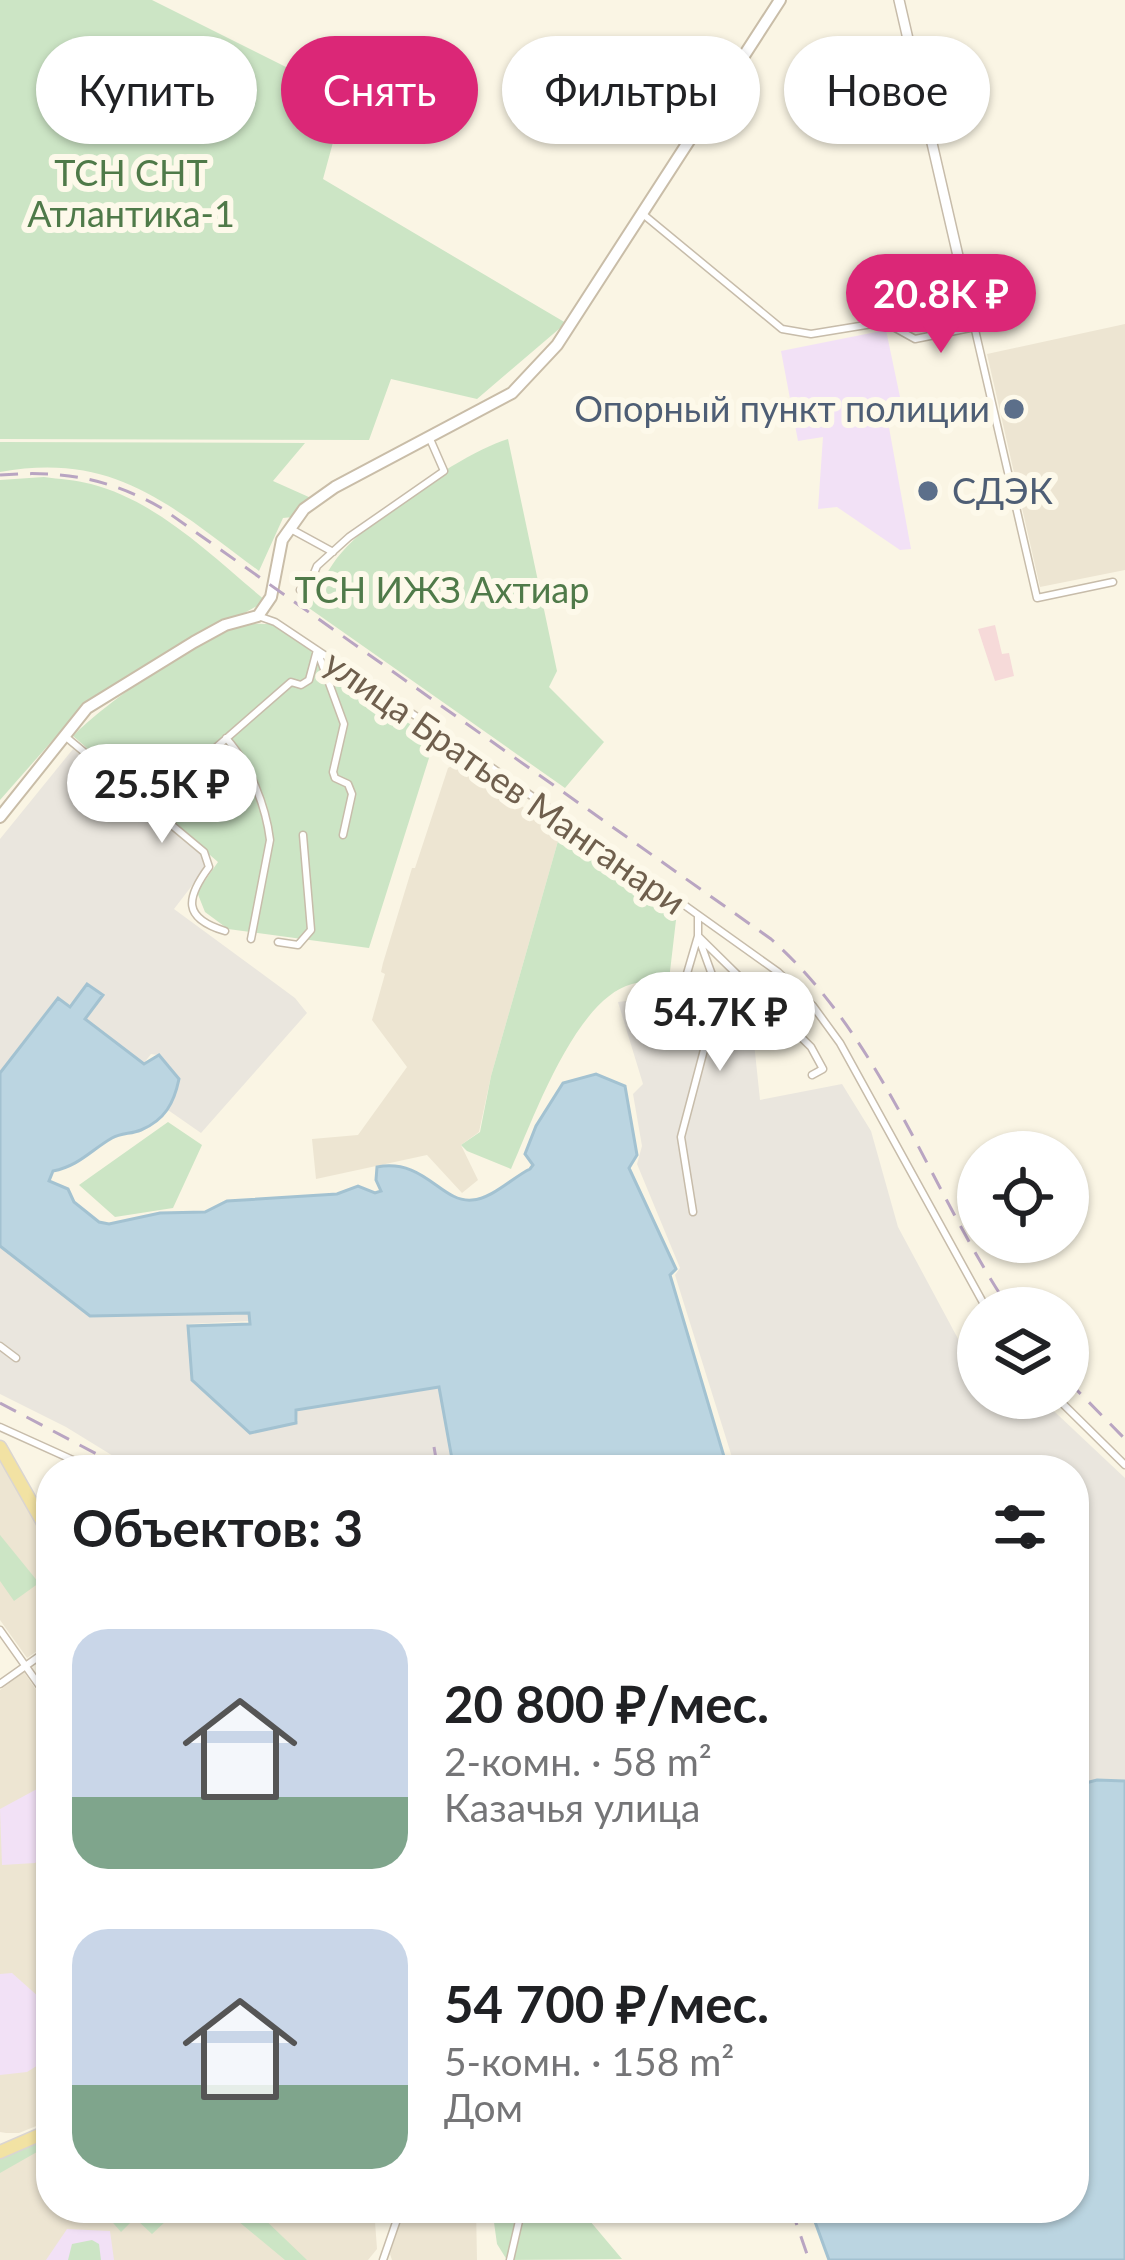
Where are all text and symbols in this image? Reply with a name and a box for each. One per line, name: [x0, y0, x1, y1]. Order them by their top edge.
chip: Купить: [36, 36, 257, 144]
chip: Снять: [281, 36, 478, 144]
chip: Фильтры: [502, 36, 760, 144]
chip: Новое: [784, 36, 990, 144]
park label: ТСН СНТ Атлантика-1: [27, 150, 235, 235]
pin: 20.8K ₽: [830, 254, 1052, 356]
text: 20.8K ₽: [873, 270, 1009, 316]
place label: Опорный пункт полиции: [574, 386, 990, 430]
marker: Опорный пункт полиции: [1001, 396, 1027, 422]
place label: СДЭК: [952, 468, 1053, 512]
marker: СДЭК: [915, 478, 941, 504]
park label: ТСН ИЖЗ Ахтиар: [295, 567, 589, 611]
street label: улица Братьев Манганари: [316, 639, 695, 923]
pin: 25.5K ₽: [51, 744, 273, 846]
text: 25.5K ₽: [94, 760, 230, 806]
pin: 54.7K ₽: [609, 972, 831, 1074]
text: 54.7K ₽: [652, 988, 788, 1034]
map controls: [957, 1131, 1089, 1419]
button: locate: [957, 1131, 1089, 1263]
button: layers: [957, 1287, 1089, 1419]
icon: filters: [987, 1494, 1053, 1560]
text: Объектов: 3: [72, 1497, 363, 1558]
text: 20 800 ₽/мес.: [444, 1673, 769, 1734]
icon: home: [168, 1677, 312, 1821]
text: 2-комн. · 58 m²: [444, 1738, 712, 1784]
text: Казачья улица: [444, 1784, 700, 1830]
text: 54 700 ₽/мес.: [444, 1973, 769, 2034]
icon: home: [168, 1977, 312, 2121]
text: 5-комн. · 158 m²: [444, 2038, 734, 2084]
text: Дом: [444, 2084, 523, 2130]

